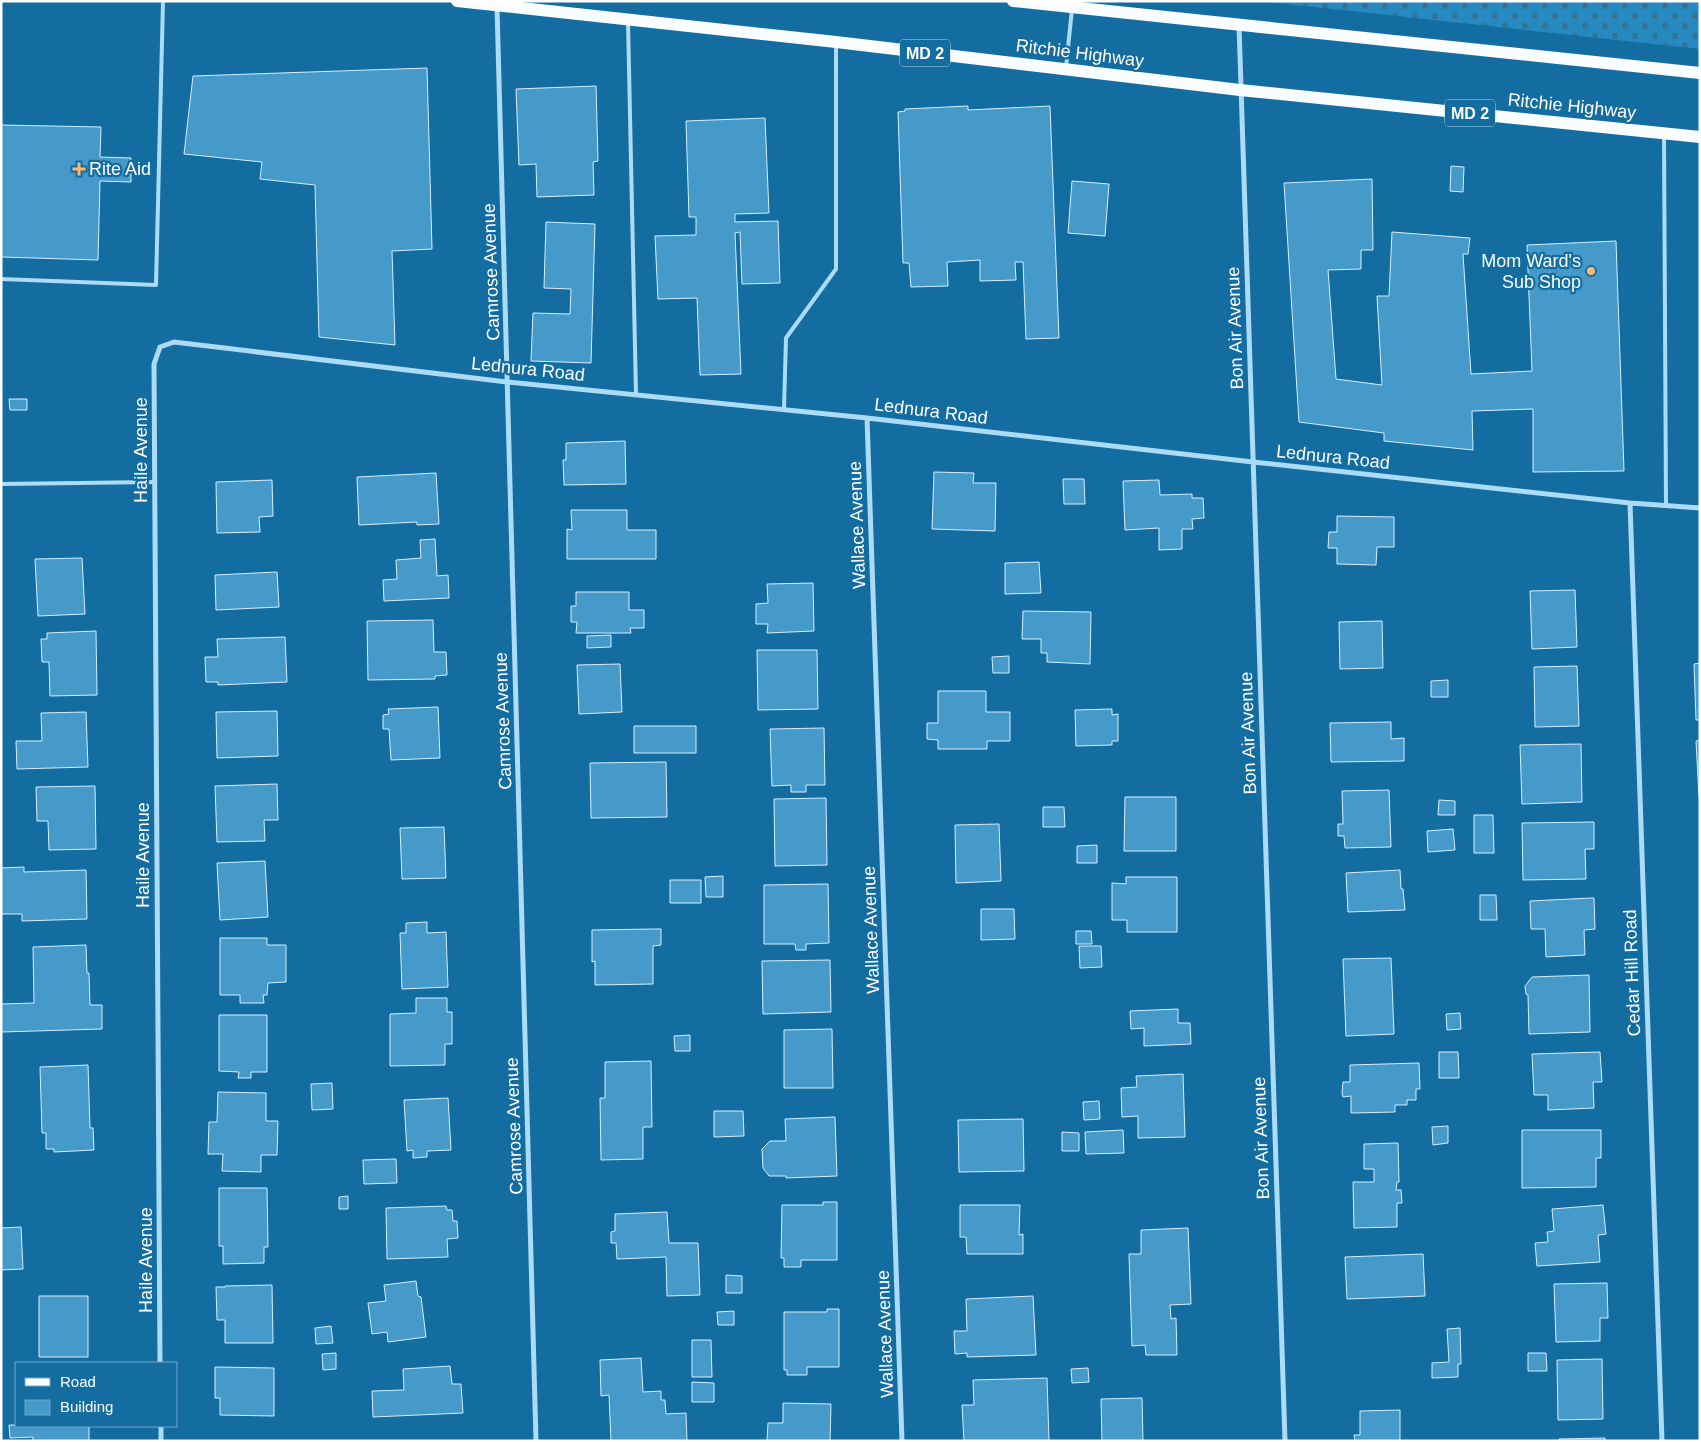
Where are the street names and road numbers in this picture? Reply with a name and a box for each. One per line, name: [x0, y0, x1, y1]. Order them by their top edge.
street label: Ritchie Highway: [1015, 35, 1145, 71]
road number: MD 2: [900, 40, 950, 66]
street label: Ritchie Highway: [1507, 89, 1637, 123]
road number: MD 2: [1445, 100, 1495, 126]
street label: Camrose Avenue: [479, 203, 503, 341]
street label: Bon Air Avenue: [1223, 266, 1247, 390]
street label: Lednura Road: [470, 353, 586, 385]
street label: Lednura Road: [873, 394, 989, 428]
street label: Haile Avenue: [131, 397, 151, 503]
street label: Lednura Road: [1275, 441, 1391, 473]
street label: Wallace Avenue: [845, 461, 869, 589]
street label: Camrose Avenue: [491, 652, 515, 790]
street label: Bon Air Avenue: [1236, 671, 1260, 795]
street label: Haile Avenue: [133, 802, 153, 908]
street label: Wallace Avenue: [859, 866, 883, 994]
street label: Cedar Hill Road: [1620, 909, 1644, 1037]
street label: Camrose Avenue: [502, 1057, 526, 1195]
street label: Bon Air Avenue: [1249, 1076, 1273, 1200]
street label: Haile Avenue: [136, 1207, 156, 1313]
street label: Wallace Avenue: [873, 1270, 897, 1398]

